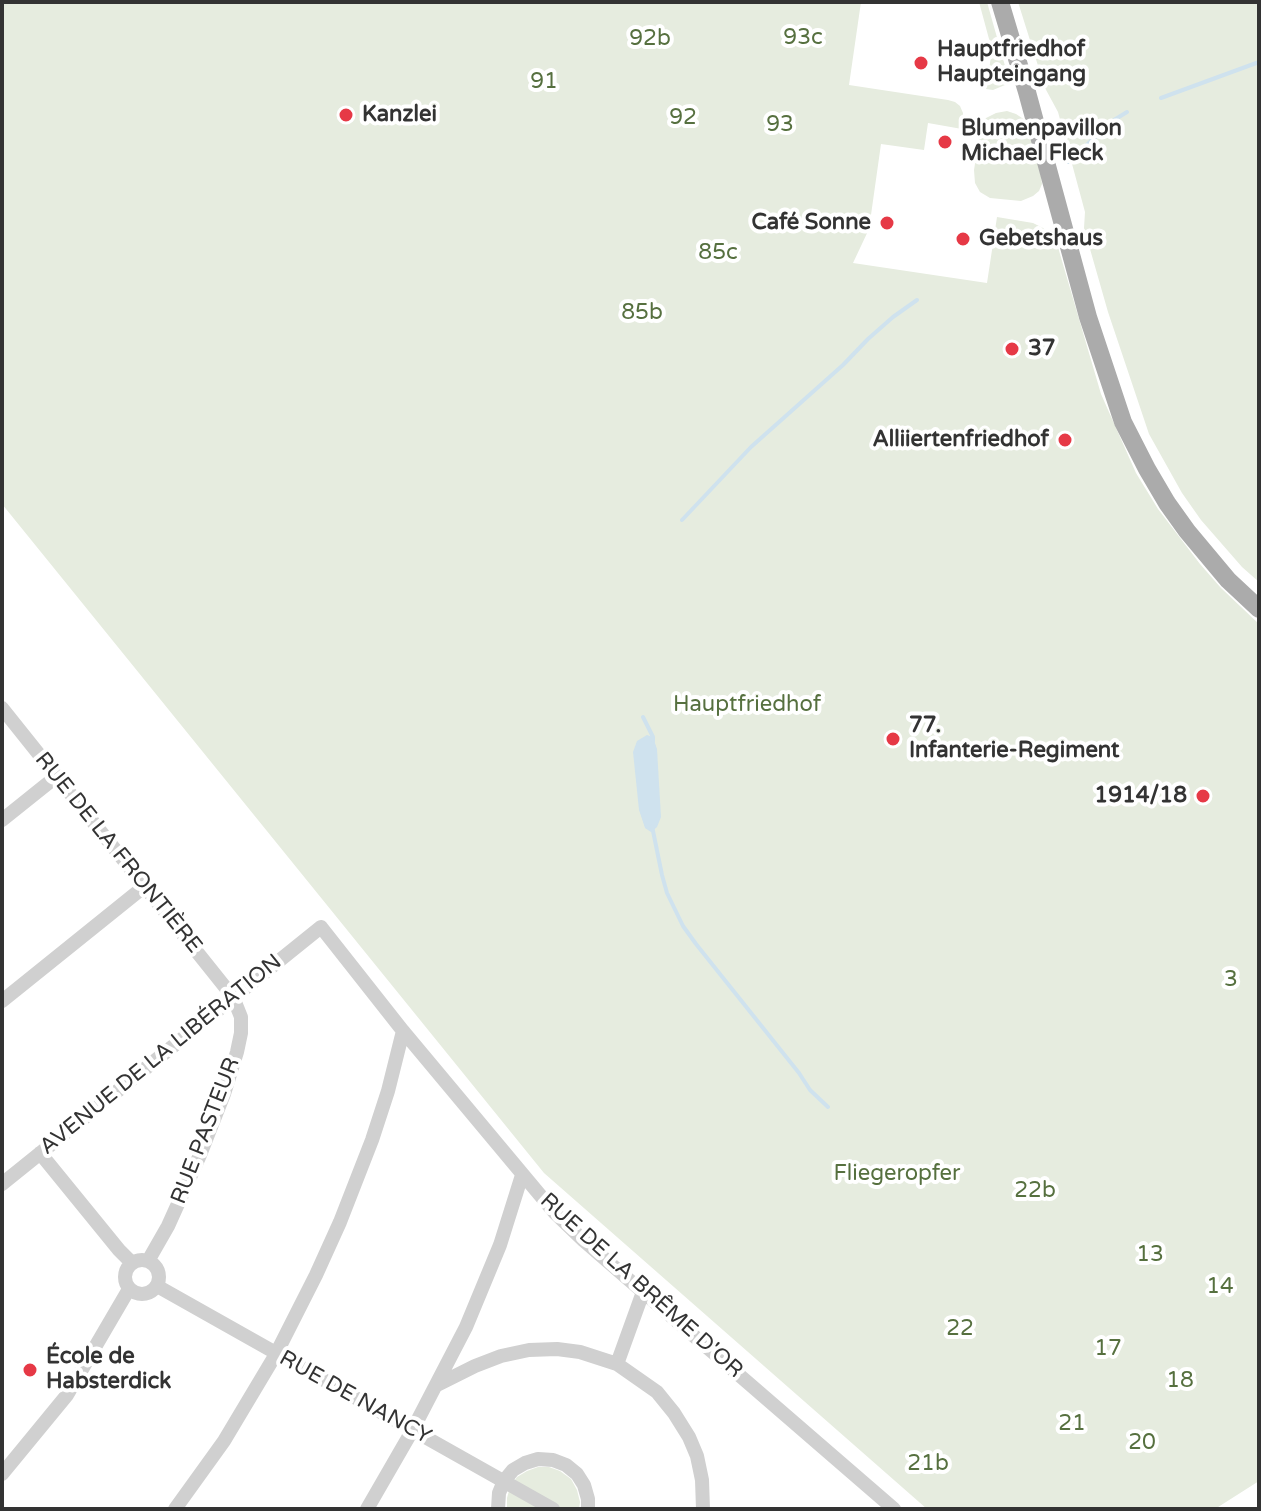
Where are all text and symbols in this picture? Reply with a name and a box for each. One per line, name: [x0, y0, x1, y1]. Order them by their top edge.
park label: 93c: [783, 25, 823, 51]
park label: 92b: [629, 26, 671, 52]
place label: Hauptfriedhof Haupteingang: [937, 37, 1086, 88]
marker: Hauptfriedhof Haupteingang: [912, 54, 930, 72]
park label: 91: [530, 69, 558, 95]
place label: Kanzlei: [362, 102, 437, 128]
park label: 92: [669, 105, 697, 131]
marker: Kanzlei: [337, 106, 355, 124]
park label: 93: [766, 112, 794, 138]
place label: Blumenpavillon Michael Fleck: [961, 116, 1122, 168]
marker: Blumenpavillon Michael Fleck: [936, 133, 954, 151]
place label: Café Sonne: [752, 210, 871, 236]
marker: Café Sonne: [878, 214, 896, 232]
place label: Gebetshaus: [979, 226, 1103, 252]
marker: Gebetshaus: [954, 230, 972, 248]
park label: 85c: [698, 240, 738, 266]
park label: 85b: [621, 300, 663, 326]
place label: 37: [1028, 336, 1056, 362]
marker: 37: [1003, 340, 1021, 358]
place label: Alliiertenfriedhof: [872, 427, 1049, 453]
marker: Alliiertenfriedhof: [1056, 431, 1074, 449]
park label: Hauptfriedhof: [673, 692, 821, 718]
place label: 77. Infanterie-Regiment: [909, 713, 1119, 764]
marker: 77. Infanterie-Regiment: [884, 730, 902, 748]
street label: RUE DE LA FRONTIÈRE: [29, 747, 207, 959]
place label: 1914/18: [1094, 783, 1187, 809]
marker: 1914/18: [1194, 787, 1212, 805]
street label: AVENUE DE LA LIBÉRATION: [35, 949, 287, 1161]
park label: 3: [1224, 967, 1238, 993]
street label: RUE PASTEUR: [166, 1054, 246, 1208]
park label: Fliegeropfer: [834, 1161, 960, 1187]
park label: 22b: [1014, 1178, 1056, 1204]
street label: RUE DE LA BRÊME D'OR: [534, 1188, 748, 1384]
park label: 13: [1136, 1242, 1164, 1268]
park label: 14: [1206, 1274, 1234, 1300]
park label: 22: [946, 1316, 974, 1342]
park label: 17: [1094, 1336, 1122, 1362]
place label: École de Habsterdick: [46, 1344, 171, 1396]
street label: RUE DE NANCY: [274, 1345, 436, 1451]
marker: École de Habsterdick: [21, 1361, 39, 1379]
park label: 18: [1166, 1368, 1194, 1394]
park label: 21: [1058, 1411, 1086, 1437]
park label: 20: [1128, 1430, 1156, 1456]
park label: 21b: [907, 1451, 949, 1477]

